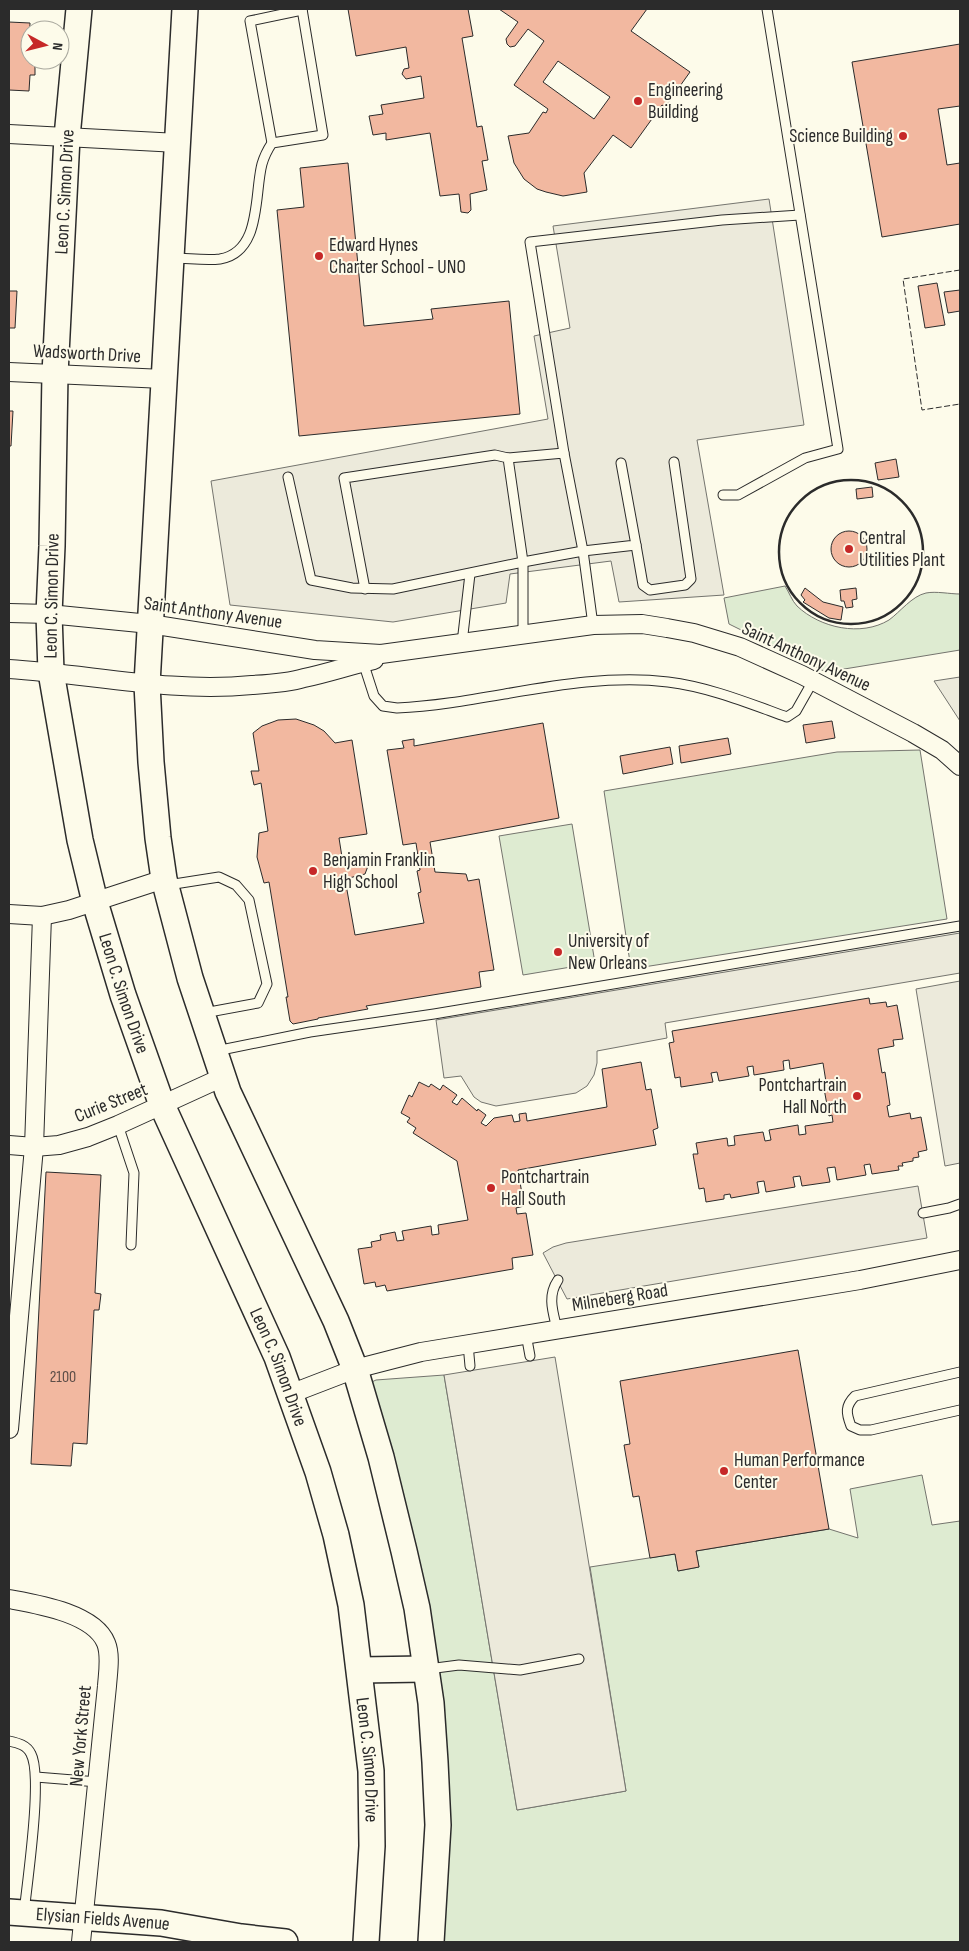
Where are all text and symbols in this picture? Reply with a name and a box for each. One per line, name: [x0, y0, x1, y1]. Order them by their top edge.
north arrow: [20, 20, 70, 70]
text: N: [49, 42, 66, 51]
place label: Engineering Building: [648, 79, 724, 124]
marker: Engineering Building: [632, 95, 644, 107]
place label: Science Building: [789, 125, 893, 148]
street label: Leon C. Simon Drive: [50, 129, 80, 255]
marker: Science Building: [897, 130, 909, 142]
place label: Edward Hynes Charter School - UNO: [329, 234, 466, 279]
marker: Edward Hynes Charter School - UNO: [313, 250, 325, 262]
street label: Wadsworth Drive: [32, 340, 142, 368]
place label: Central Utilities Plant: [859, 527, 945, 572]
street label: Leon C. Simon Drive: [39, 533, 65, 659]
marker: Central Utilities Plant: [843, 543, 855, 555]
street label: Saint Anthony Avenue: [142, 592, 284, 634]
street label: Saint Anthony Avenue: [738, 617, 874, 697]
place label: Benjamin Franklin High School: [323, 849, 435, 894]
marker: Benjamin Franklin High School: [307, 865, 319, 877]
street label: Leon C. Simon Drive: [94, 930, 154, 1057]
place label: University of New Orleans: [568, 930, 649, 975]
marker: University of New Orleans: [552, 946, 564, 958]
place label: Pontchartrain Hall North: [759, 1074, 847, 1119]
street label: Curie Street: [71, 1078, 151, 1128]
marker: Pontchartrain Hall North: [851, 1090, 863, 1102]
place label: Pontchartrain Hall South: [501, 1166, 589, 1211]
marker: Pontchartrain Hall South: [485, 1182, 497, 1194]
street label: Milneberg Road: [570, 1279, 670, 1317]
street label: Leon C. Simon Drive: [245, 1304, 312, 1429]
house number: 2100: [50, 1368, 76, 1387]
place label: Human Performance Center: [734, 1449, 865, 1494]
marker: Human Performance Center: [718, 1465, 730, 1477]
street label: New York Street: [65, 1684, 97, 1788]
street label: Leon C. Simon Drive: [351, 1696, 383, 1822]
street label: Elysian Fields Avenue: [35, 1902, 172, 1936]

